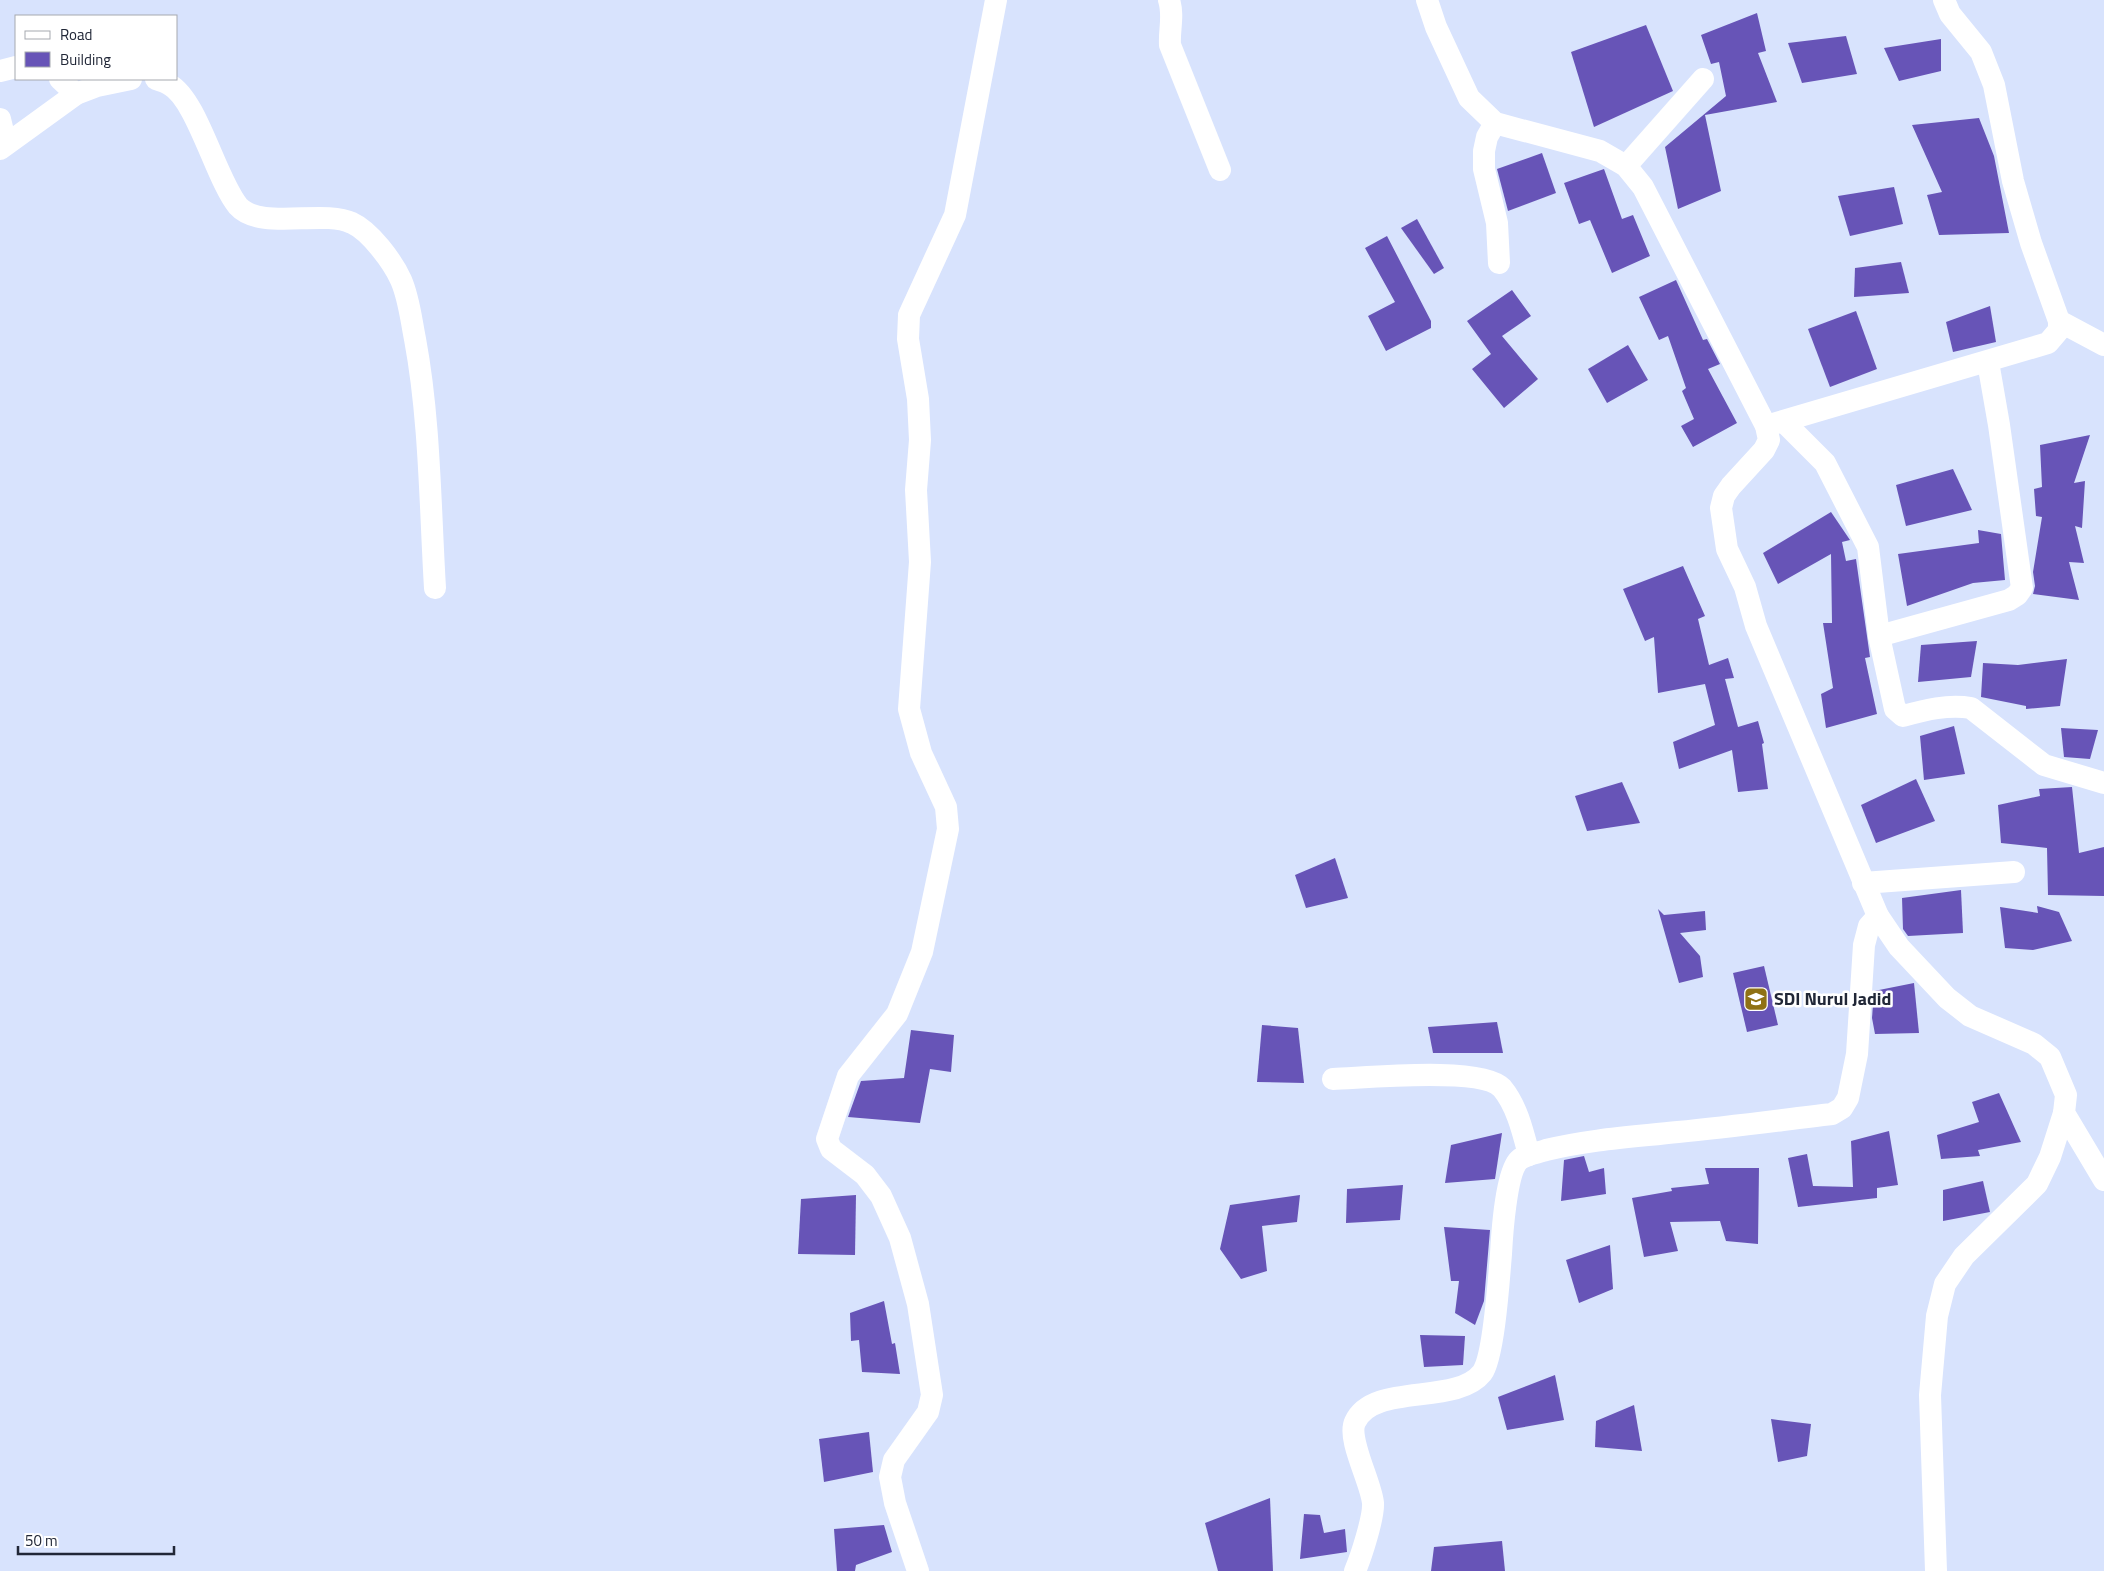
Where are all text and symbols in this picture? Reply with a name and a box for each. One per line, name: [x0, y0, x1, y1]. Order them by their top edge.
legend: [15, 15, 178, 80]
text: Road: [60, 23, 92, 46]
text: Building: [60, 48, 111, 71]
place label: SDI Nurul Jadid: [1774, 985, 1891, 1012]
school or university icon: SDI Nurul Jadid: [1743, 986, 1769, 1012]
scale bar: [18, 1524, 174, 1556]
text: 50 m: [25, 1529, 58, 1552]

